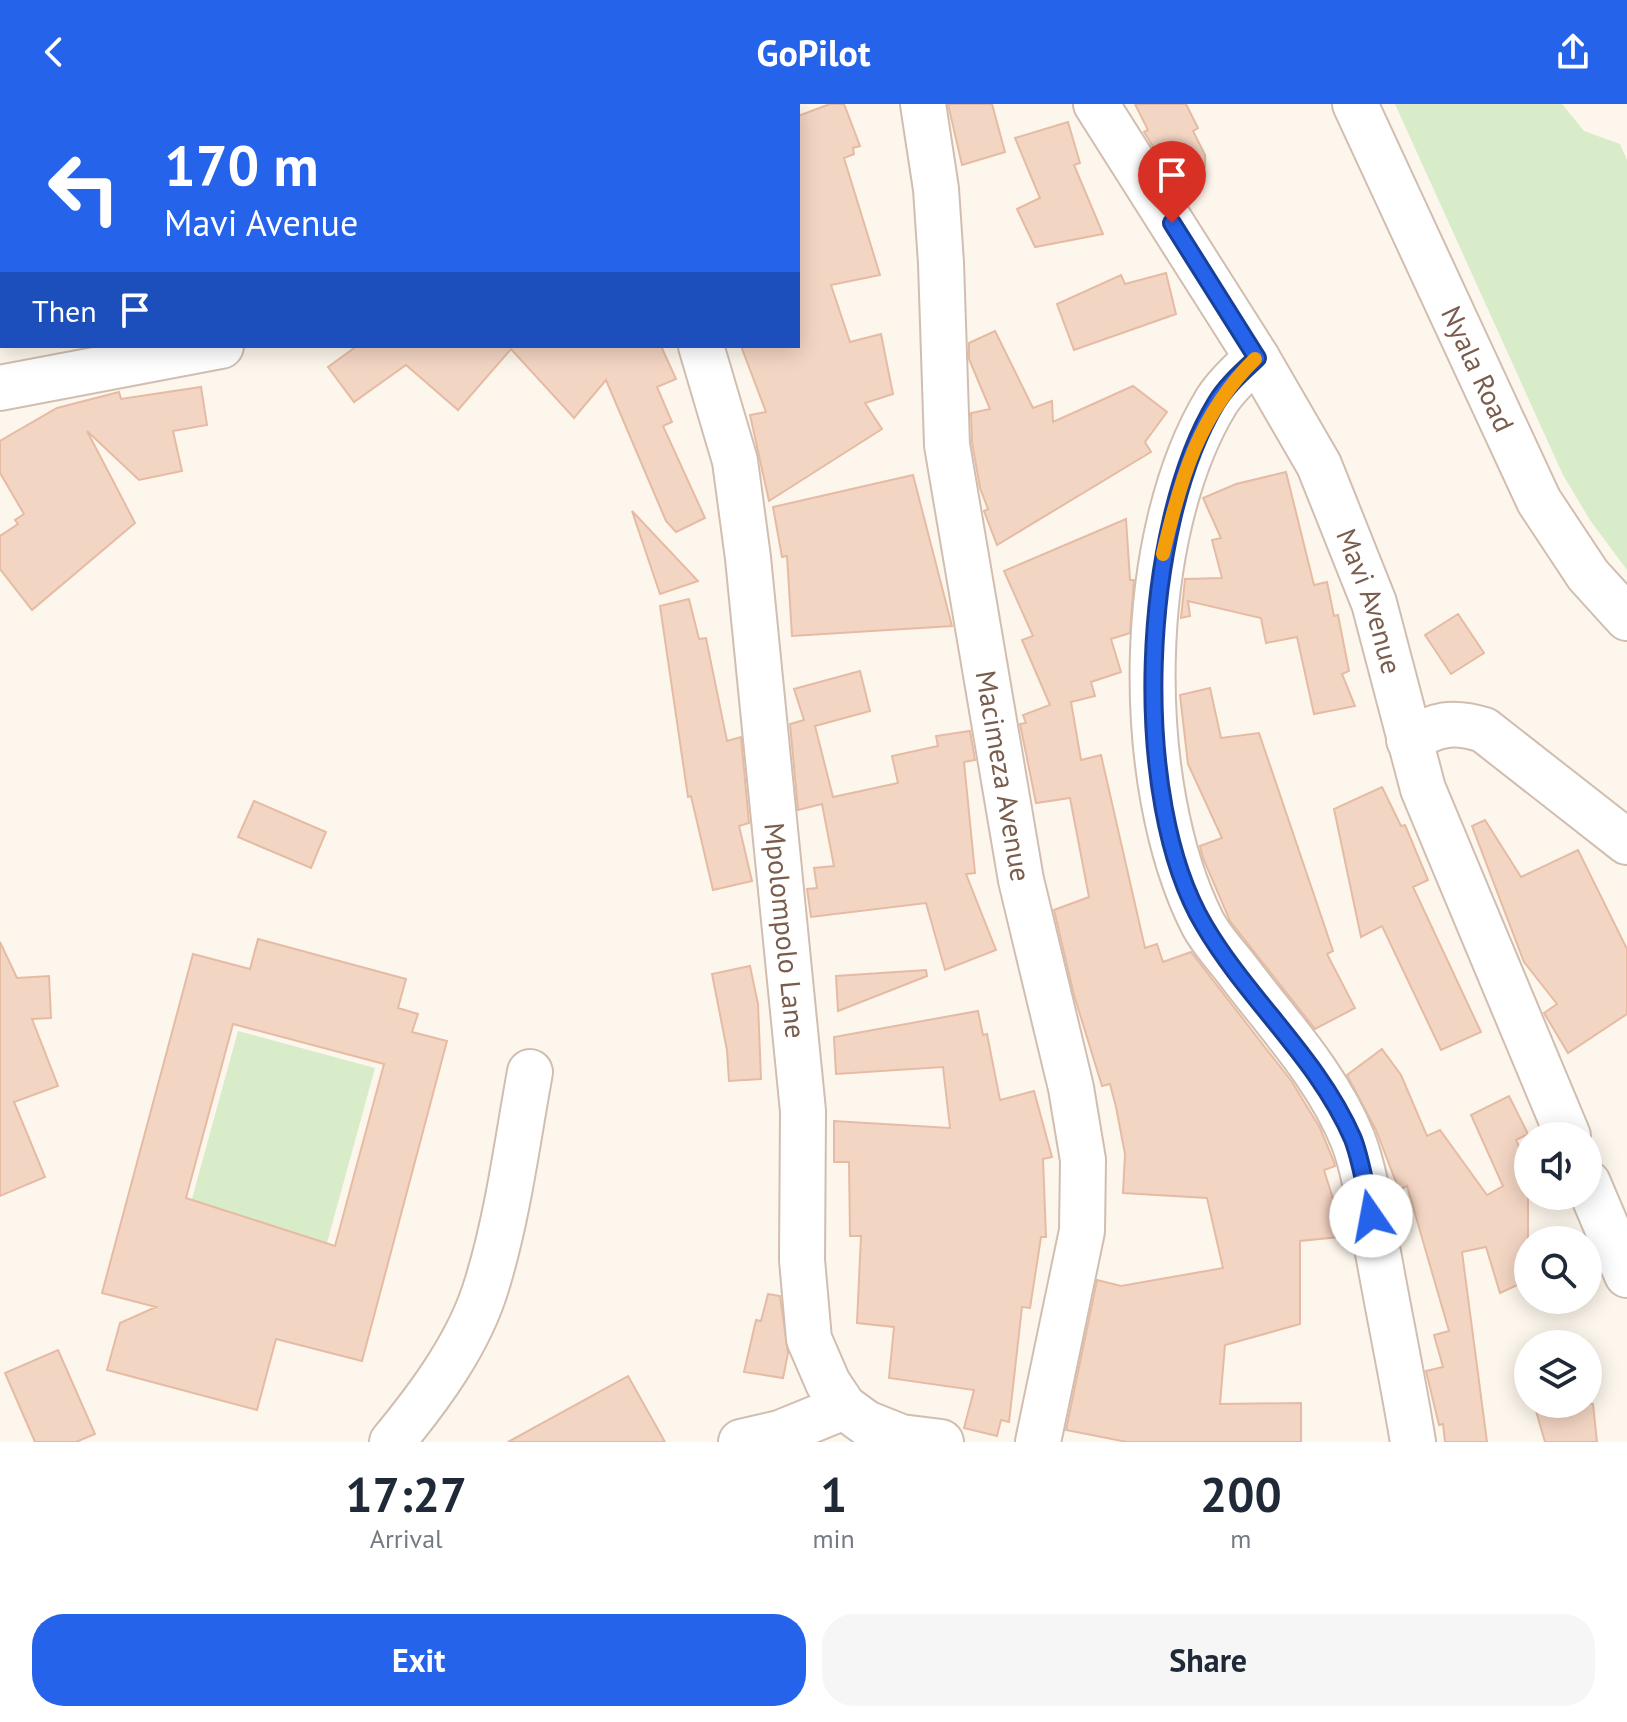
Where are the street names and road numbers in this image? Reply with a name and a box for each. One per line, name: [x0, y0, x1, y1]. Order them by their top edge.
street label: Nyala Road: [1433, 300, 1523, 438]
street label: Mavi Avenue: [1328, 523, 1411, 678]
street label: Macimeza Avenue: [968, 668, 1040, 884]
street label: Mpolompolo Lane: [756, 821, 815, 1040]

